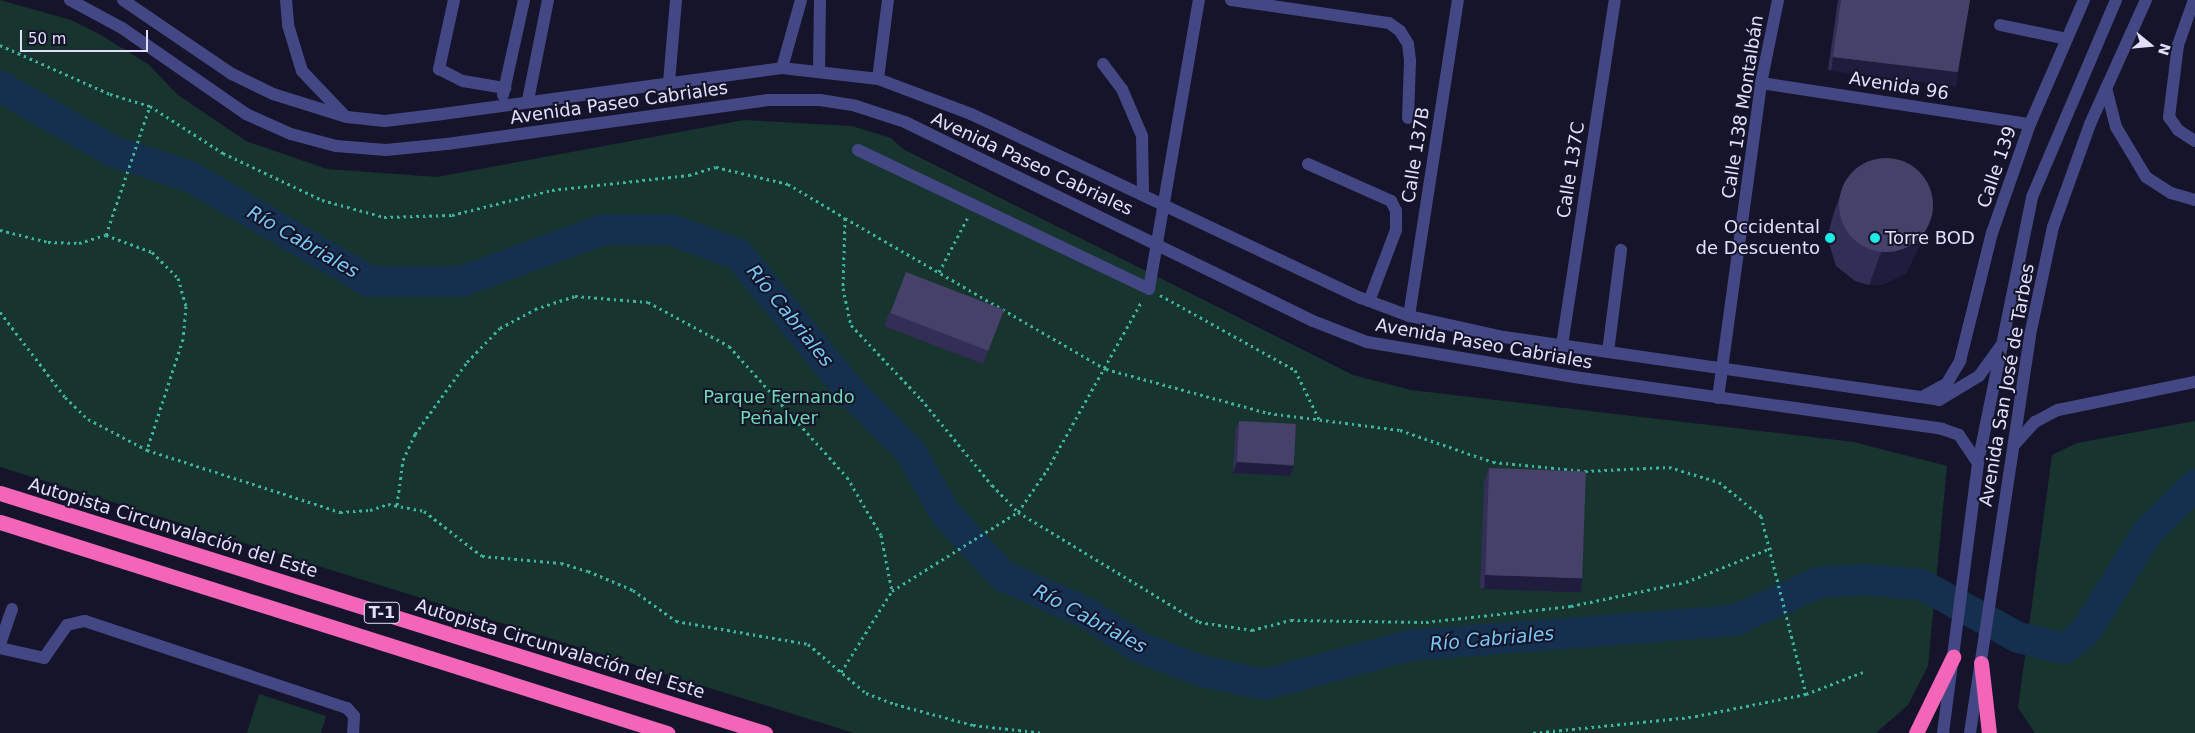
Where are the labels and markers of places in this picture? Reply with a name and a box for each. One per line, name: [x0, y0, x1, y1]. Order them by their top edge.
place label: Occidental de Descuento: [1696, 217, 1820, 260]
place label: Torre BOD: [1885, 227, 1975, 249]
marker: Occidental de Descuento: [1824, 232, 1836, 244]
marker: Torre BOD: [1869, 232, 1881, 244]

